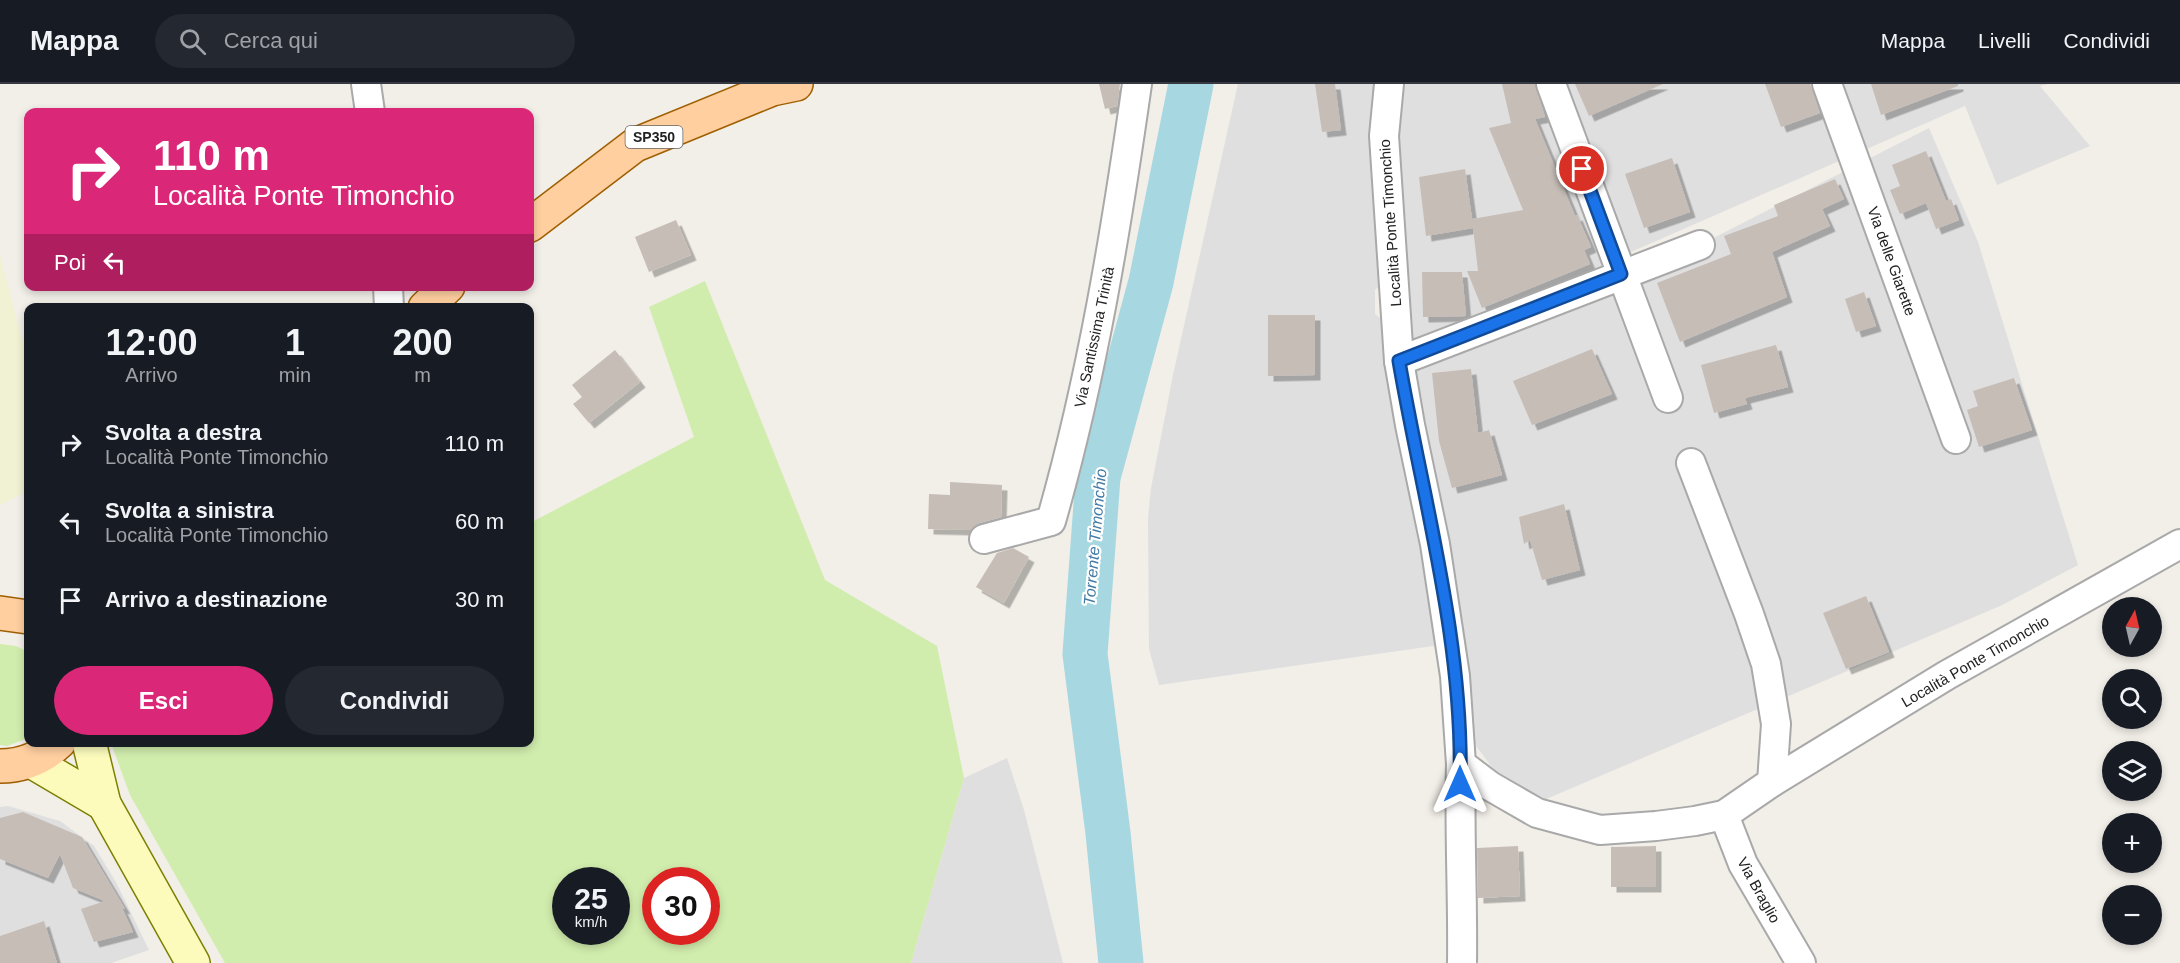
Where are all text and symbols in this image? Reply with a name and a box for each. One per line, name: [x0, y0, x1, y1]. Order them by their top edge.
search box: [155, 14, 575, 68]
text: Mappa: [30, 25, 119, 56]
icon: search: [176, 25, 209, 58]
text: Cerca qui: [224, 28, 318, 53]
text: Mappa: [1881, 29, 1945, 52]
text: Livelli: [1978, 29, 2031, 52]
text: Condividi: [2064, 29, 2150, 52]
road number: SP350: [626, 126, 682, 148]
icon: right: [54, 132, 132, 210]
text: 110 m: [153, 132, 270, 179]
street label: Località Ponte Timonchio: [1376, 139, 1404, 307]
pin: [1556, 143, 1607, 194]
icon: arrive: [1565, 152, 1598, 185]
text: Località Ponte Timonchio: [153, 181, 455, 211]
street label: Via delle Giarette: [1864, 204, 1920, 318]
icon: left: [98, 246, 131, 279]
text: Poi: [54, 250, 86, 275]
street label: Via Santissima Trinità: [1071, 264, 1117, 409]
text: 12:00: [105, 322, 197, 363]
text: 1: [285, 322, 305, 363]
text: 200: [392, 322, 453, 363]
text: Arrivo: [125, 364, 178, 386]
text: min: [279, 364, 311, 386]
text: m: [414, 364, 431, 386]
text: Svolta a destra: [105, 420, 262, 445]
icon: right: [54, 428, 87, 461]
text: 110 m: [444, 431, 504, 456]
text: Località Ponte Timonchio: [105, 446, 328, 468]
water label: Torrente Timonchio: [1081, 468, 1109, 606]
text: Svolta a sinistra: [105, 498, 274, 523]
icon: left: [54, 506, 87, 539]
text: 60 m: [455, 509, 504, 534]
text: Località Ponte Timonchio: [105, 524, 328, 546]
icon: arrive: [54, 584, 87, 617]
text: Arrivo a destinazione: [105, 587, 328, 612]
text: 30 m: [455, 587, 504, 612]
north arrow: [2102, 597, 2162, 657]
map controls: [2102, 597, 2162, 945]
street label: Località Ponte Timonchio: [1898, 612, 2052, 710]
button: Esci: [54, 666, 273, 735]
button: Condividi: [285, 666, 504, 735]
button: search: [2102, 669, 2162, 729]
button: layers: [2102, 741, 2162, 801]
position arrow: [1428, 752, 1492, 816]
button: +: [2102, 813, 2162, 873]
street label: Via Braglio: [1734, 854, 1784, 926]
speed limit sign: 30: [642, 867, 720, 945]
text: 25: [574, 882, 608, 915]
button: −: [2102, 885, 2162, 945]
text: km/h: [575, 913, 607, 930]

